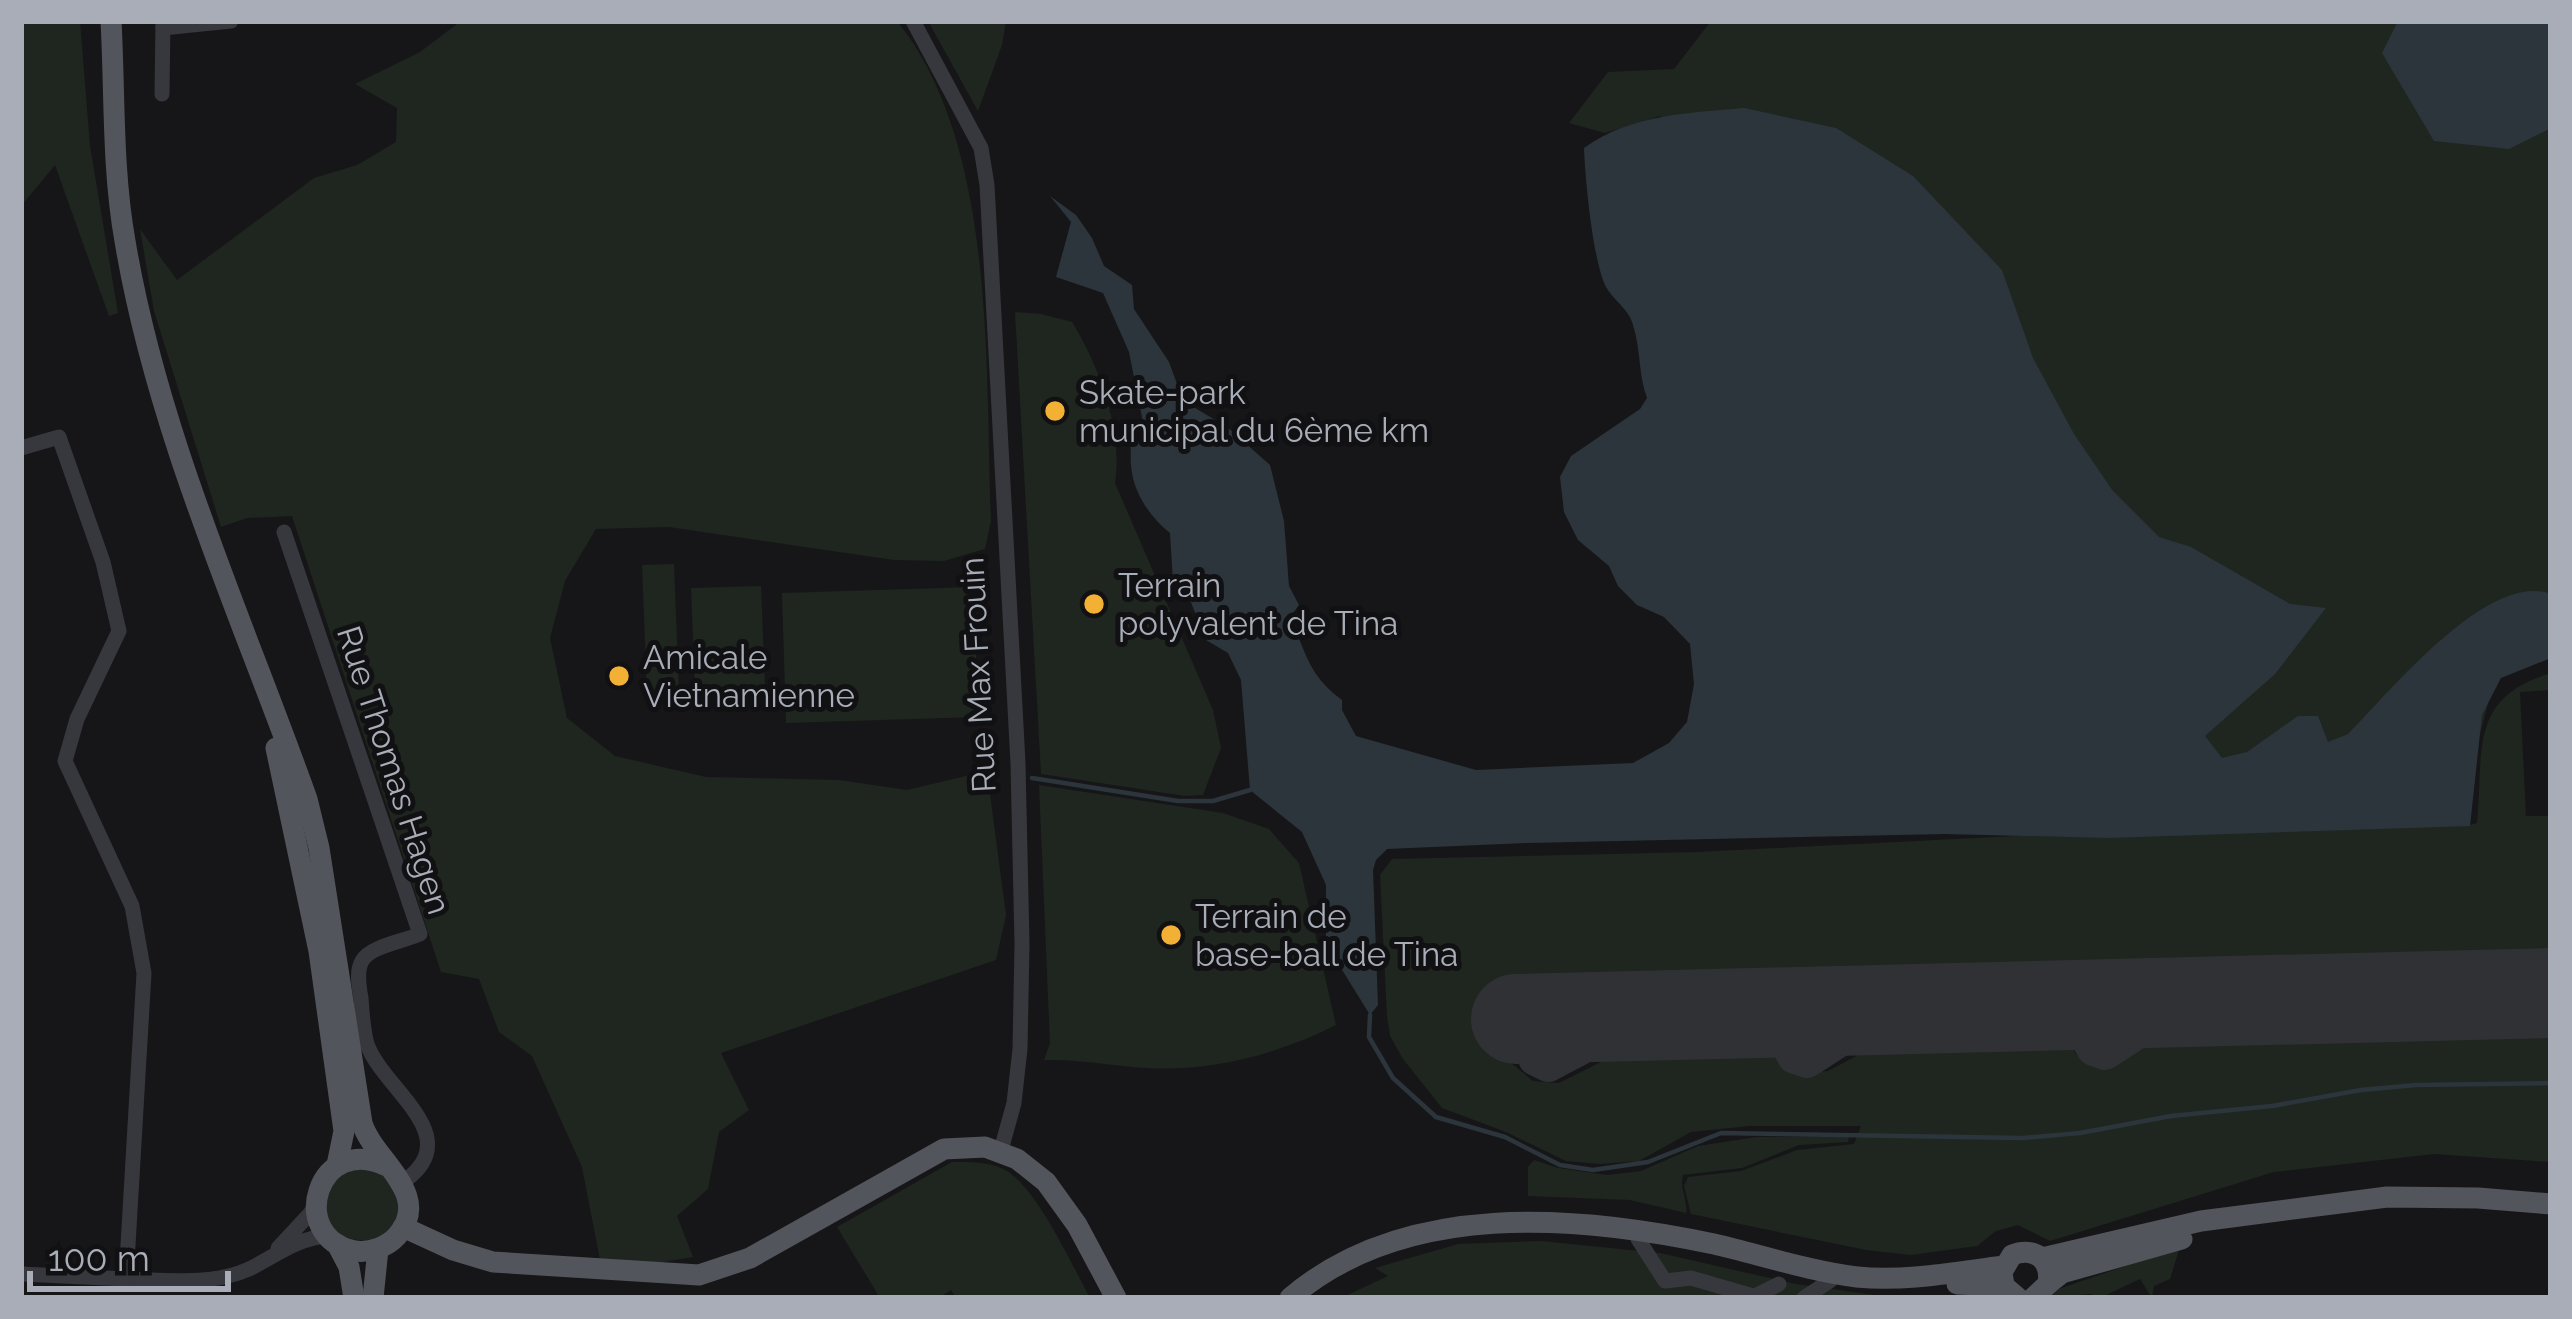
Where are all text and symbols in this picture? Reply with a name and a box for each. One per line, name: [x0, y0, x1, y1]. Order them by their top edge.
place label: Skate-park municipal du 6ème km: [1079, 373, 1429, 450]
marker: Skate-park municipal du 6ème km: [1042, 398, 1068, 424]
street label: Rue Max Frouin: [952, 556, 1004, 794]
place label: Terrain polyvalent de Tina: [1118, 566, 1398, 643]
marker: Terrain polyvalent de Tina: [1081, 591, 1107, 617]
street label: Rue Thomas Hagen: [329, 621, 459, 919]
place label: Amicale Vietnamienne: [643, 638, 855, 715]
marker: Amicale Vietnamienne: [606, 663, 632, 689]
place label: Terrain de base-ball de Tina: [1195, 897, 1458, 974]
marker: Terrain de base-ball de Tina: [1158, 922, 1184, 948]
scale bar: [30, 1217, 228, 1291]
text: 100 m: [48, 1237, 150, 1279]

